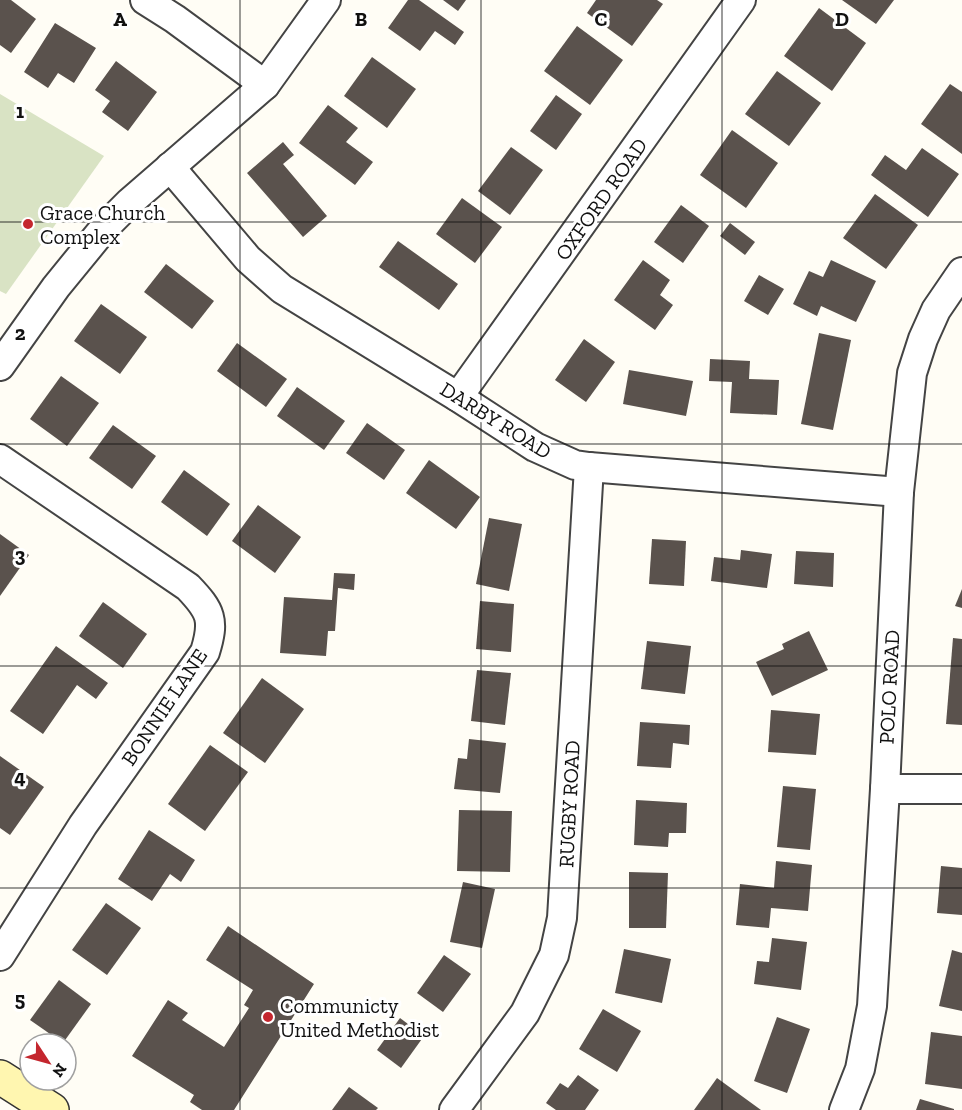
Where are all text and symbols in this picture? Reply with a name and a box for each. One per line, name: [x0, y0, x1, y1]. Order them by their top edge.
text: A: [113, 7, 127, 31]
text: B: [355, 7, 367, 31]
text: C: [595, 7, 608, 31]
text: D: [835, 7, 849, 31]
text: 1: [16, 99, 24, 123]
street label: OXFORD ROAD: [550, 133, 652, 265]
place label: Grace Church Complex: [40, 200, 165, 249]
marker: Grace Church Complex: [21, 217, 35, 231]
text: 2: [15, 321, 26, 345]
street label: DARBY ROAD: [436, 376, 556, 464]
text: 3: [15, 543, 26, 567]
street label: POLO ROAD: [874, 629, 904, 745]
street label: BONNIE LANE: [116, 644, 212, 770]
street label: RUGBY ROAD: [553, 740, 585, 868]
text: 4: [14, 765, 26, 789]
text: 5: [15, 987, 25, 1011]
place label: Communicty United Methodist: [280, 993, 439, 1042]
marker: Communicty United Methodist: [261, 1010, 275, 1024]
north arrow: [18, 1032, 78, 1092]
text: N: [48, 1060, 71, 1081]

